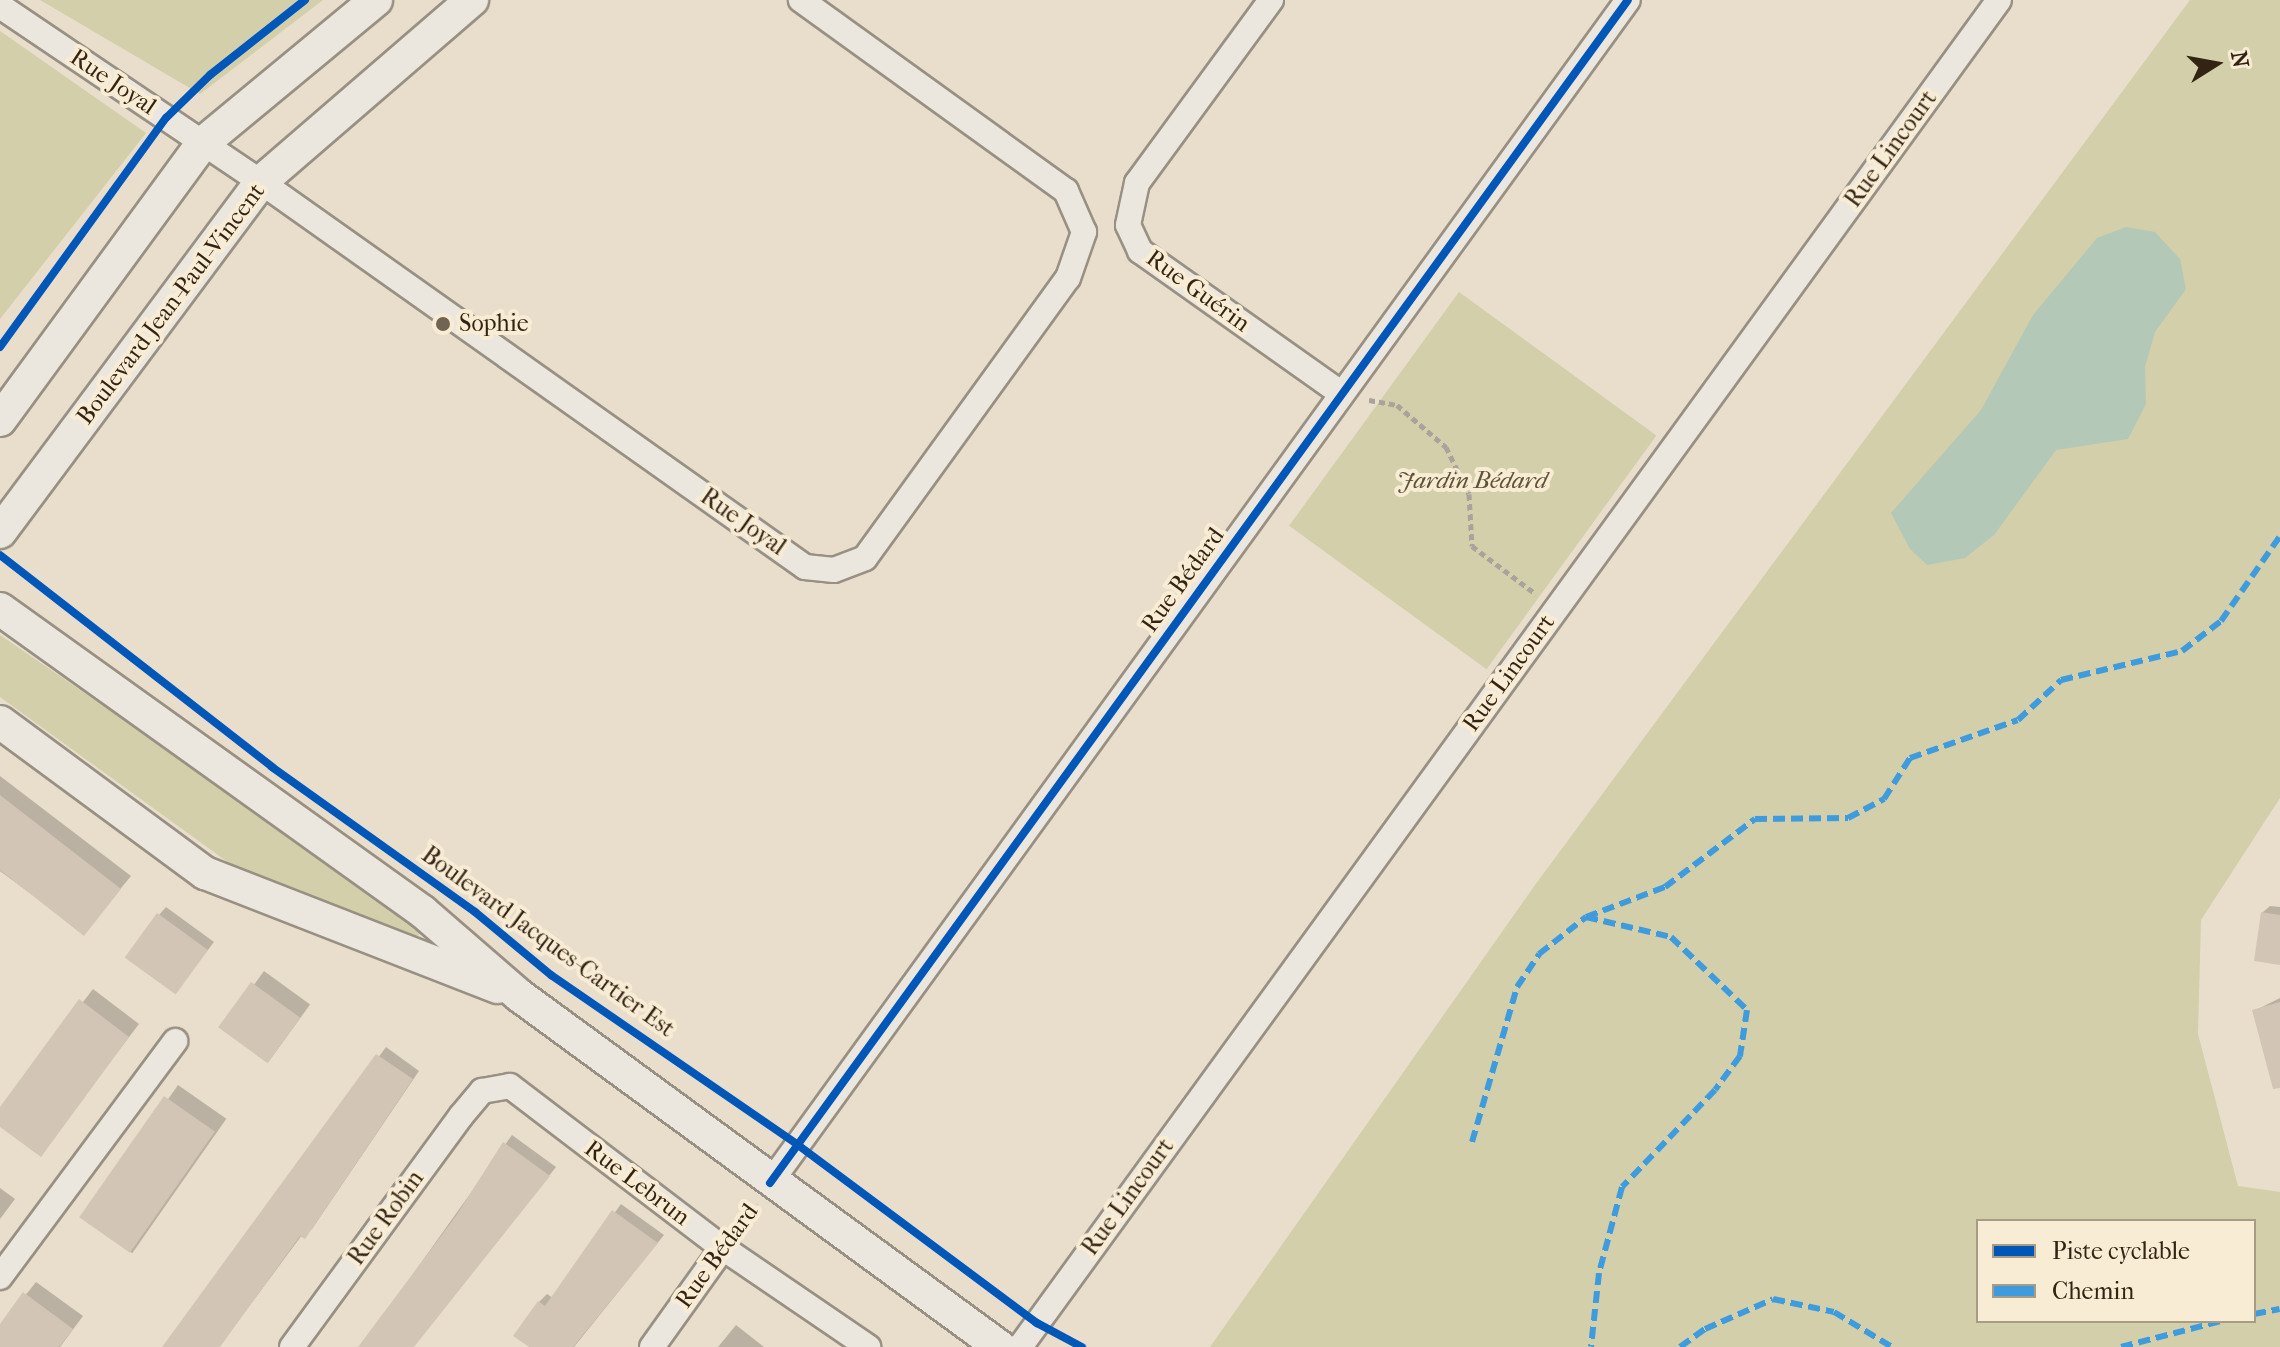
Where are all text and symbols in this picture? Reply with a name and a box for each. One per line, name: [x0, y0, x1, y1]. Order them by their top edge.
north arrow: [2176, 24, 2256, 104]
street label: Rue Joyal: [64, 43, 162, 121]
text: N: [2225, 49, 2254, 70]
street label: Rue Lincourt: [1839, 85, 1943, 213]
street label: Boulevard Jean-Paul-Vincent: [71, 178, 271, 430]
street label: Rue Guérin: [1141, 244, 1255, 338]
place label: Sophie: [459, 310, 529, 338]
marker: Sophie: [434, 315, 452, 333]
park label: Jardin Bédard: [1397, 467, 1547, 495]
street label: Rue Joyal: [695, 482, 791, 562]
street label: Rue Bédard: [1135, 522, 1231, 638]
street label: Rue Lincourt: [1457, 609, 1561, 737]
street label: Boulevard Jacques-Cartier Est: [416, 841, 680, 1043]
street label: Rue Lincourt: [1076, 1133, 1180, 1261]
street label: Rue Lebrun: [579, 1134, 695, 1232]
street label: Rue Robin: [342, 1165, 430, 1271]
street label: Rue Bédard: [669, 1198, 765, 1314]
legend: [1976, 1219, 2256, 1323]
text: Piste cyclable: [2052, 1237, 2190, 1265]
text: Chemin: [2052, 1277, 2134, 1305]

